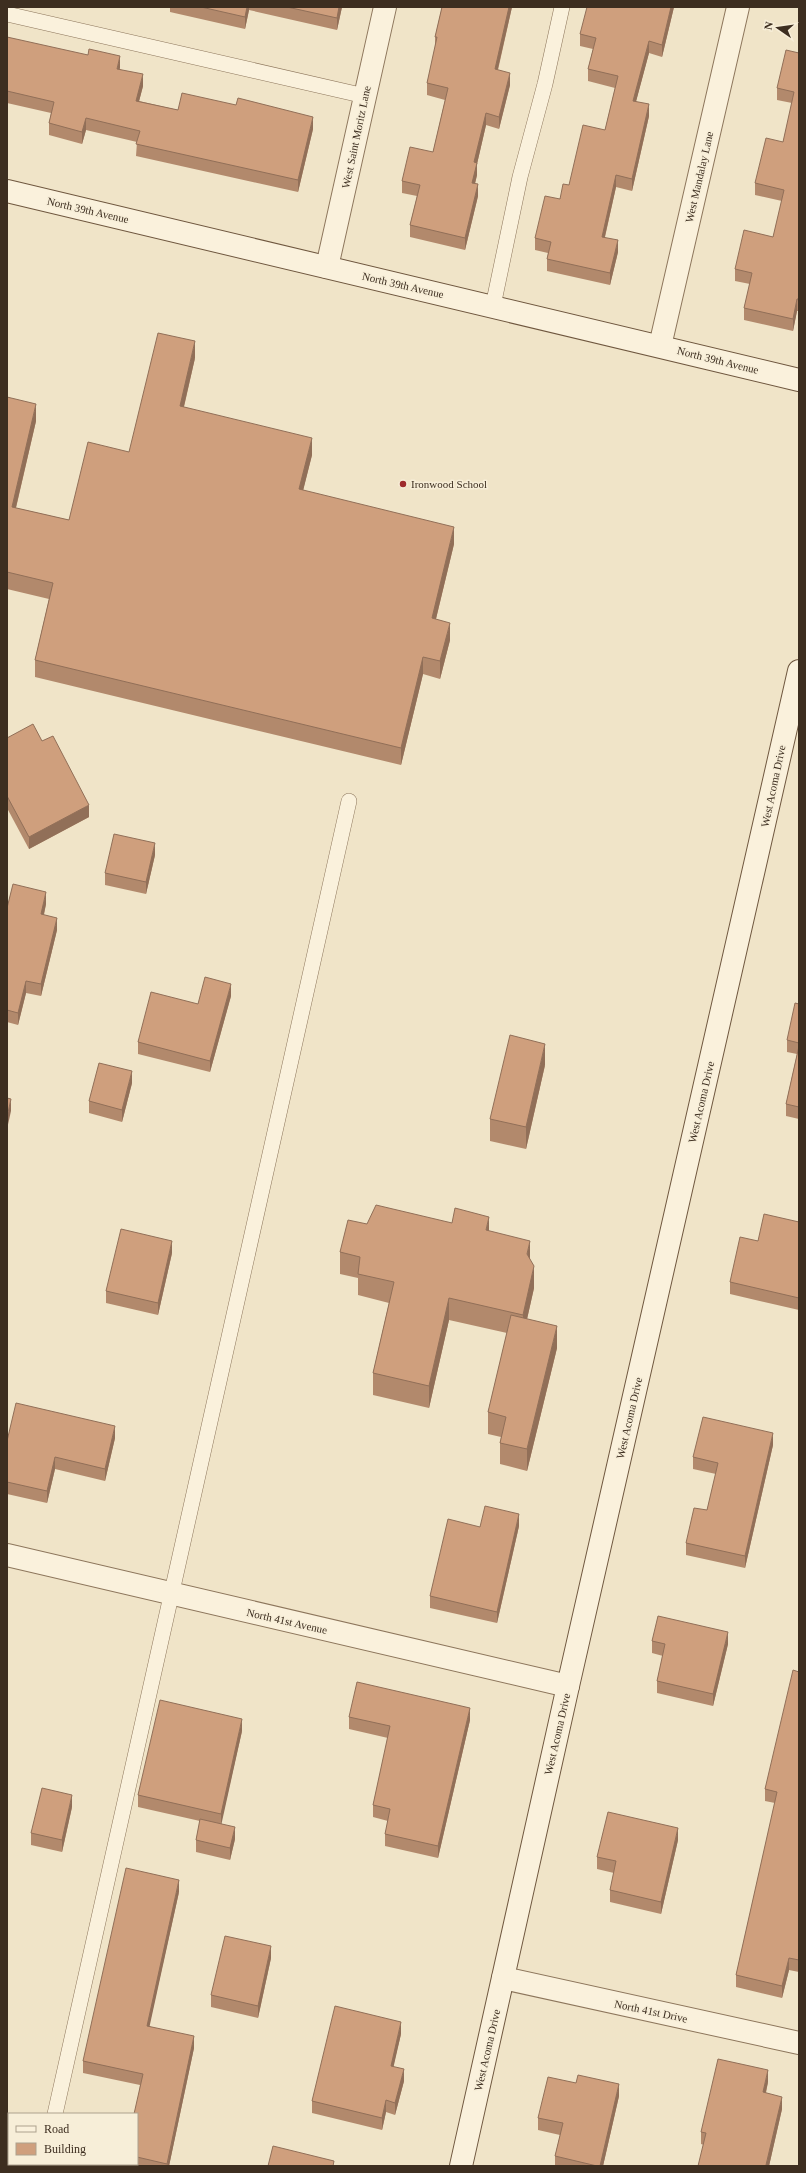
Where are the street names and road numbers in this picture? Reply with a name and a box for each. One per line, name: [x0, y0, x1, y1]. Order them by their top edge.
street label: West Saint Moritz Lane: [339, 85, 373, 189]
street label: West Mandalay Lane: [683, 130, 715, 224]
street label: North 39th Avenue: [46, 195, 130, 225]
street label: North 39th Avenue: [361, 270, 445, 300]
street label: North 39th Avenue: [676, 344, 760, 376]
street label: West Acoma Drive: [758, 744, 788, 828]
street label: West Acoma Drive: [686, 1060, 716, 1144]
street label: West Acoma Drive: [614, 1376, 644, 1460]
street label: North 41st Avenue: [246, 1606, 329, 1636]
street label: West Acoma Drive: [542, 1692, 572, 1776]
street label: North 41st Drive: [613, 1997, 689, 2025]
street label: West Acoma Drive: [472, 2008, 502, 2092]

